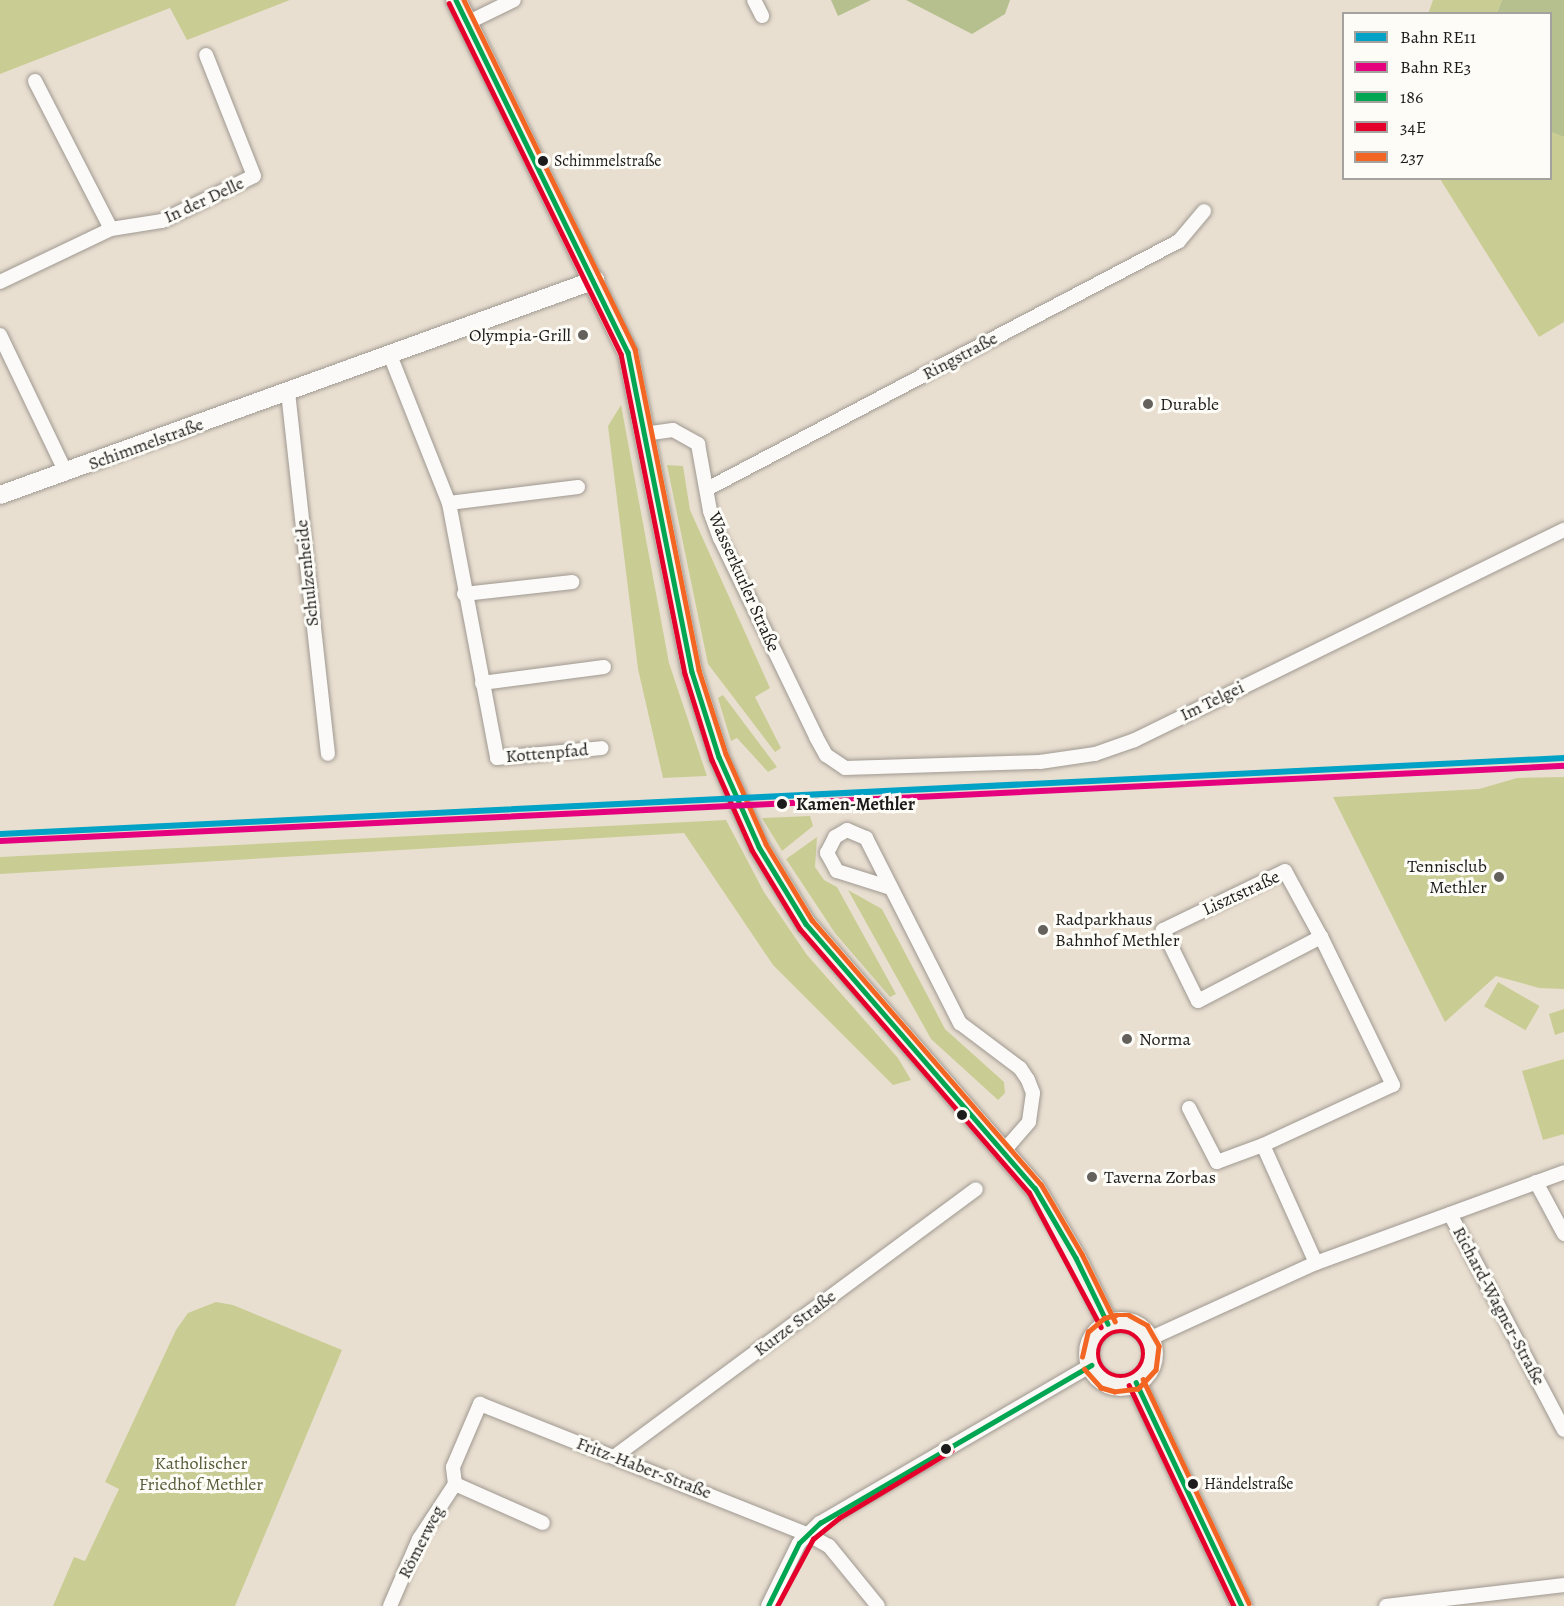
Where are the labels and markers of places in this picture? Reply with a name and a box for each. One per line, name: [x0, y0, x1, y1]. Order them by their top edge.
place label: Schimmelstraße: [554, 151, 661, 171]
marker: Schimmelstraße: [537, 155, 549, 167]
place label: Olympia-Grill: [469, 324, 571, 346]
marker: Olympia-Grill: [576, 328, 590, 342]
place label: Durable: [1160, 393, 1219, 415]
marker: Durable: [1141, 397, 1155, 411]
place label: Kamen-Methler: [796, 793, 915, 815]
marker: Kamen-Methler: [773, 795, 791, 813]
place label: Tennisclub Methler: [1407, 856, 1487, 898]
marker: Tennisclub Methler: [1492, 870, 1506, 884]
place label: Radparkhaus Bahnhof Methler: [1055, 909, 1180, 952]
marker: Radparkhaus Bahnhof Methler: [1036, 923, 1050, 937]
place label: Norma: [1139, 1028, 1191, 1050]
marker: Norma: [1120, 1032, 1134, 1046]
unlabelled marker: [956, 1109, 968, 1121]
place label: Taverna Zorbas: [1104, 1166, 1216, 1188]
marker: Taverna Zorbas: [1085, 1170, 1099, 1184]
unlabelled marker: [940, 1443, 952, 1455]
place label: Händelstraße: [1204, 1474, 1293, 1494]
marker: Händelstraße: [1187, 1478, 1199, 1490]

